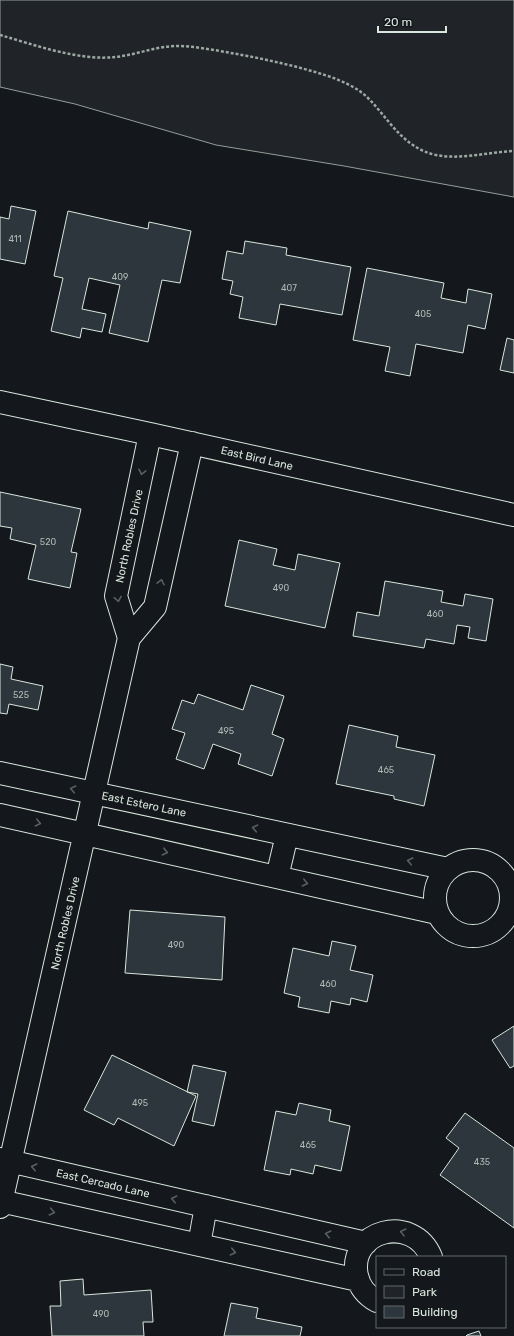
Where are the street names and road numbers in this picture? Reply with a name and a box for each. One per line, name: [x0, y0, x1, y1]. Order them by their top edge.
street label: East Bird Lane: [219, 444, 294, 473]
street label: North Robles Drive: [113, 488, 146, 584]
street label: East Estero Lane: [100, 789, 187, 820]
street label: North Robles Drive: [48, 875, 83, 971]
street label: East Cercado Lane: [55, 1166, 151, 1201]

